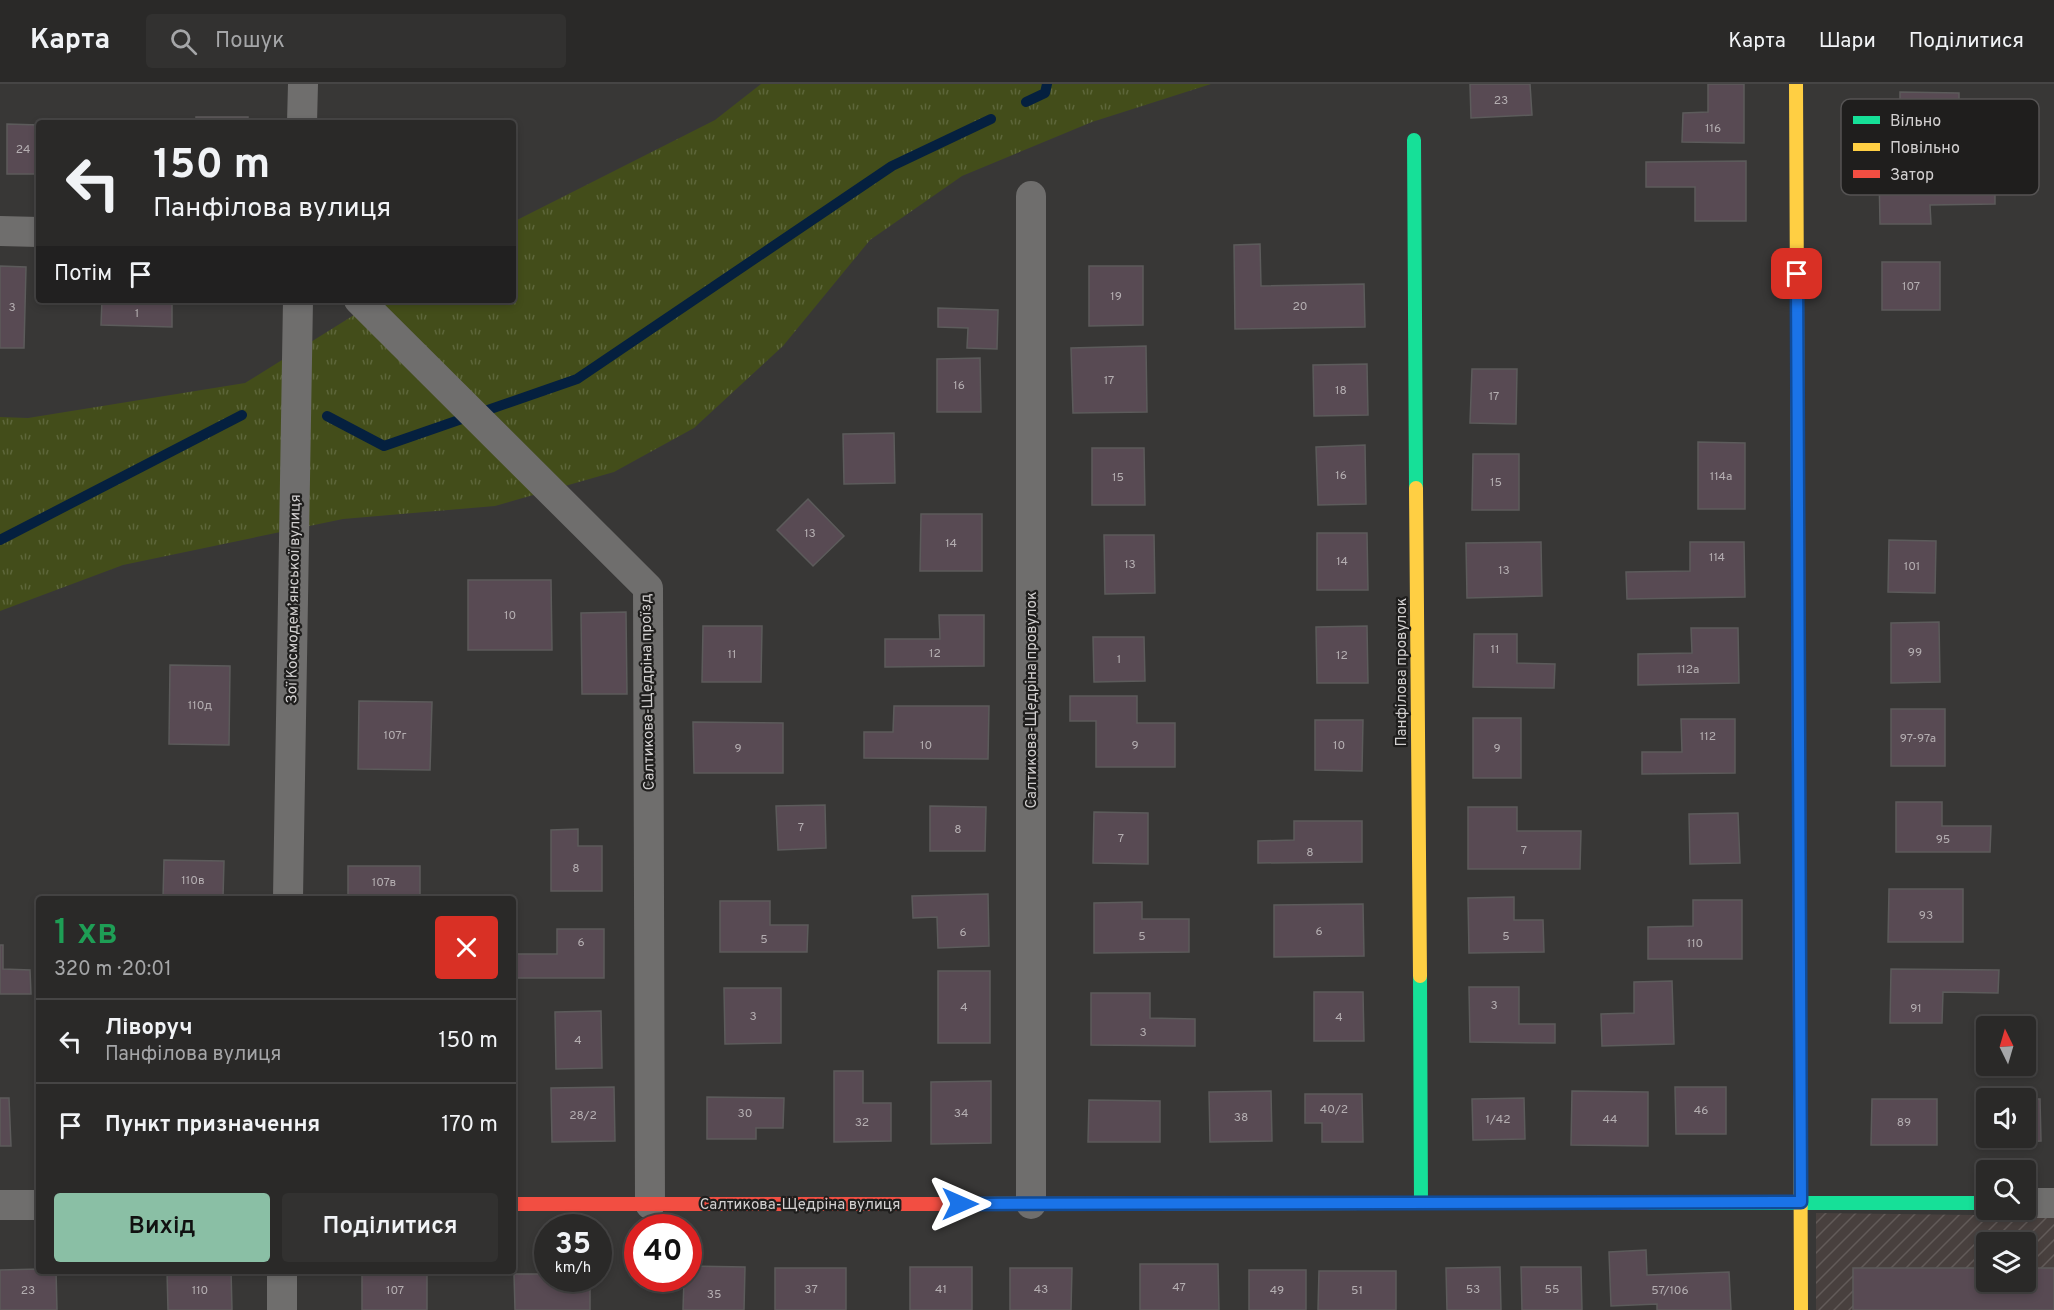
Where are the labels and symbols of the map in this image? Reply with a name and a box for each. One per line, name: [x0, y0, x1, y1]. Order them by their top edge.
house number: 23: [1494, 93, 1508, 109]
legend: [1841, 99, 2039, 195]
text: Вільно: [1890, 112, 1941, 132]
house number: 116: [1705, 121, 1721, 137]
text: Повільно: [1890, 139, 1960, 159]
house number: 24: [16, 142, 30, 158]
text: Затор: [1890, 166, 1934, 186]
pin: [1771, 248, 1822, 299]
house number: 107: [1902, 279, 1920, 295]
house number: 19: [1110, 289, 1122, 305]
house number: 20: [1292, 299, 1308, 315]
house number: 3: [8, 300, 16, 316]
house number: 1: [135, 306, 139, 322]
house number: 17: [1104, 373, 1114, 389]
house number: 16: [953, 378, 965, 394]
house number: 18: [1335, 383, 1347, 399]
house number: 17: [1489, 389, 1499, 405]
house number: 16: [1335, 468, 1347, 484]
house number: 114а: [1710, 469, 1732, 485]
house number: 15: [1112, 470, 1124, 486]
house number: 15: [1490, 475, 1502, 491]
street label: Зої Космодем’янської вулиця: [283, 494, 306, 704]
house number: 13: [804, 526, 816, 542]
house number: 14: [945, 536, 957, 552]
house number: 114: [1709, 550, 1725, 566]
house number: 14: [1336, 554, 1348, 570]
house number: 13: [1124, 557, 1136, 573]
house number: 101: [1904, 559, 1920, 575]
house number: 13: [1498, 563, 1510, 579]
street label: Салтикова-Щедріна провулок: [1023, 591, 1042, 809]
street label: Салтикова-Щедріна проїзд: [637, 593, 660, 790]
street label: Панфілова провулок: [1393, 598, 1412, 746]
house number: 10: [504, 608, 516, 624]
house number: 11: [1491, 642, 1499, 658]
house number: 99: [1908, 645, 1922, 661]
house number: 12: [929, 646, 941, 662]
house number: 11: [728, 647, 736, 663]
house number: 12: [1336, 648, 1348, 664]
house number: 1: [1117, 652, 1121, 668]
house number: 112а: [1677, 662, 1699, 678]
house number: 110д: [188, 698, 212, 714]
house number: 107г: [384, 728, 406, 744]
house number: 112: [1700, 729, 1716, 745]
house number: 97-97а: [1900, 731, 1936, 747]
house number: 10: [920, 738, 932, 754]
house number: 9: [1131, 738, 1139, 754]
house number: 10: [1333, 738, 1345, 754]
house number: 9: [734, 741, 742, 757]
house number: 9: [1493, 741, 1501, 757]
house number: 7: [798, 820, 804, 836]
house number: 8: [954, 822, 962, 838]
house number: 7: [1118, 831, 1124, 847]
house number: 95: [1936, 832, 1950, 848]
house number: 7: [1521, 843, 1527, 859]
house number: 8: [1306, 845, 1314, 861]
house number: 8: [572, 861, 580, 877]
house number: 110в: [181, 873, 205, 889]
house number: 107в: [372, 875, 396, 891]
house number: 93: [1919, 908, 1933, 924]
house number: 6: [1315, 924, 1323, 940]
house number: 6: [959, 925, 967, 941]
house number: 5: [1138, 929, 1146, 945]
house number: 5: [1502, 929, 1510, 945]
house number: 5: [760, 932, 768, 948]
house number: 6: [577, 935, 585, 951]
house number: 110: [1687, 936, 1703, 952]
house number: 3: [1490, 998, 1498, 1014]
house number: 4: [960, 1000, 968, 1016]
house number: 91: [1910, 1001, 1922, 1017]
house number: 3: [749, 1009, 757, 1025]
house number: 4: [1335, 1010, 1343, 1026]
north arrow: [1976, 1016, 2036, 1076]
house number: 3: [1139, 1025, 1147, 1041]
house number: 4: [574, 1033, 582, 1049]
house number: 40/2: [1320, 1102, 1348, 1118]
house number: 46: [1694, 1103, 1708, 1119]
house number: 30: [738, 1106, 752, 1122]
house number: 34: [954, 1106, 968, 1122]
house number: 28/2: [569, 1108, 597, 1124]
house number: 38: [1234, 1110, 1248, 1126]
house number: 1/42: [1485, 1112, 1511, 1128]
house number: 44: [1603, 1112, 1617, 1128]
house number: 32: [855, 1115, 869, 1131]
house number: 89: [1897, 1115, 1911, 1131]
position arrow: [928, 1172, 992, 1236]
street label: Салтикова-Щедріна вулиця: [700, 1196, 900, 1215]
speed limit sign: 40: [624, 1214, 702, 1292]
house number: 47: [1172, 1280, 1186, 1296]
house number: 37: [804, 1282, 818, 1298]
house number: 41: [935, 1282, 947, 1298]
house number: 43: [1034, 1282, 1048, 1298]
house number: 53: [1466, 1282, 1480, 1298]
house number: 55: [1545, 1282, 1559, 1298]
house number: 23: [21, 1283, 35, 1299]
house number: 110: [192, 1283, 208, 1299]
house number: 107: [386, 1283, 404, 1299]
house number: 49: [1270, 1283, 1284, 1299]
house number: 51: [1351, 1283, 1363, 1299]
house number: 57/106: [1651, 1283, 1689, 1299]
house number: 35: [707, 1287, 721, 1303]

